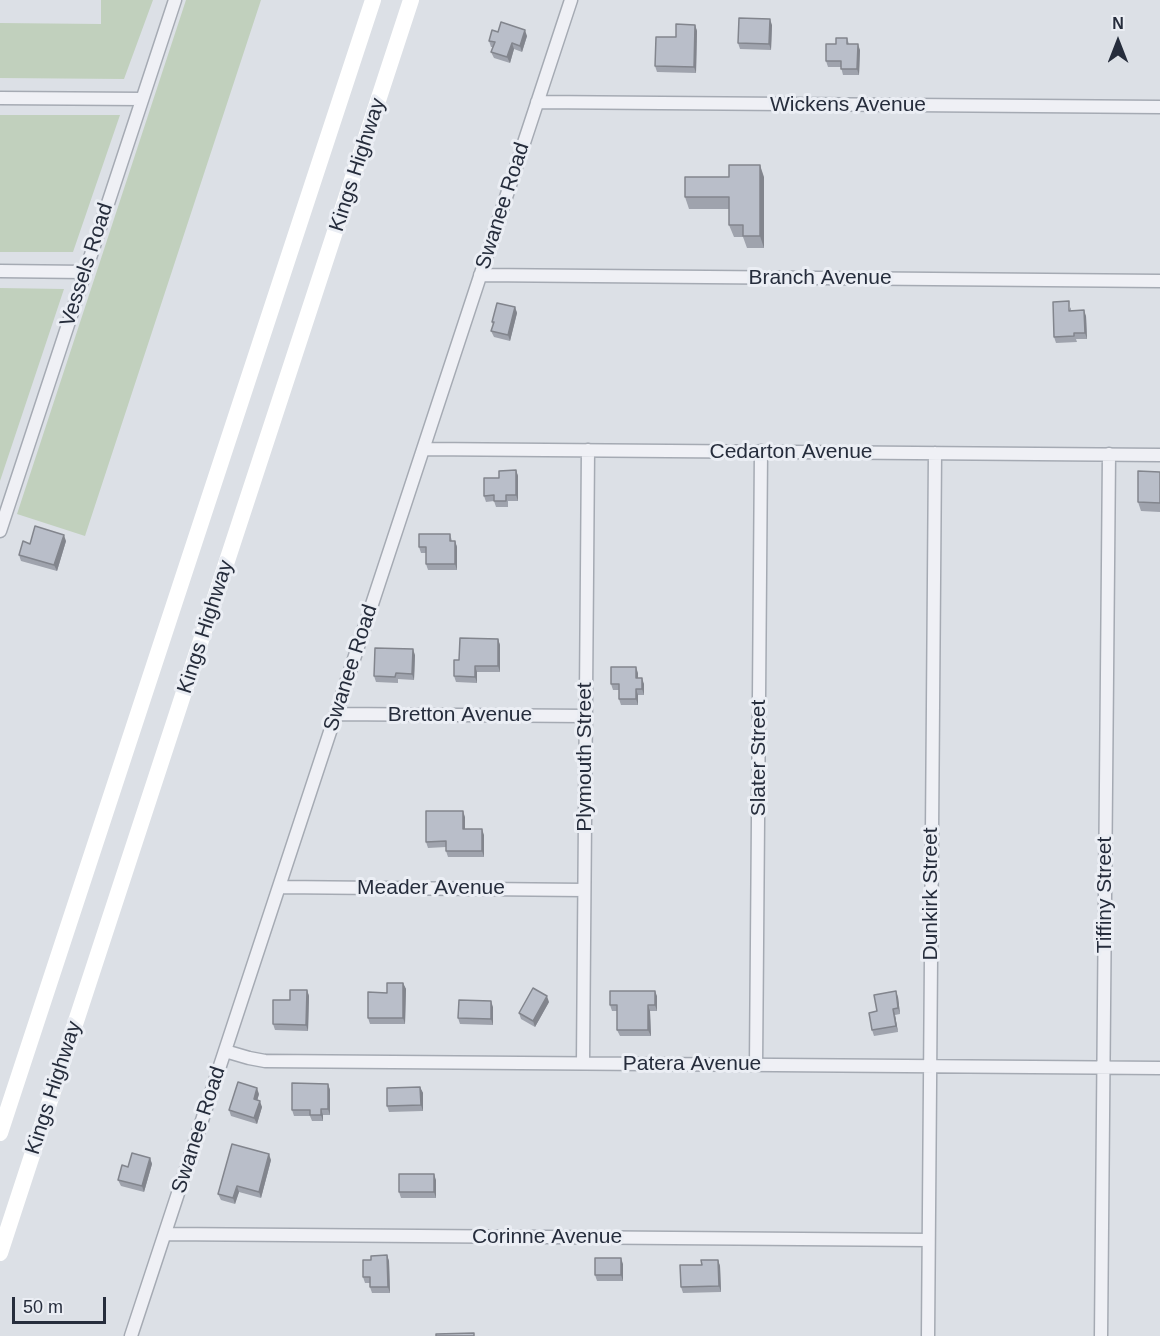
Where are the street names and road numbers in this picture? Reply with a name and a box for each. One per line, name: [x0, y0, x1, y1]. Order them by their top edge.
street label: Wickens Avenue: [770, 92, 926, 118]
street label: Kings Highway: [325, 95, 391, 235]
street label: Swanee Road: [471, 139, 535, 273]
street label: Vessels Road: [55, 200, 119, 330]
street label: Branch Avenue: [748, 265, 892, 291]
street label: Cedarton Avenue: [709, 439, 873, 465]
street label: Kings Highway: [173, 557, 239, 697]
street label: Swanee Road: [319, 601, 383, 735]
street label: Plymouth Street: [572, 682, 598, 832]
street label: Slater Street: [746, 700, 772, 816]
street label: Bretton Avenue: [388, 702, 532, 728]
street label: Dunkirk Street: [918, 827, 944, 961]
street label: Tiffiny Street: [1092, 837, 1118, 953]
street label: Meader Avenue: [357, 875, 505, 901]
street label: Kings Highway: [21, 1018, 87, 1158]
street label: Patera Avenue: [623, 1051, 761, 1077]
street label: Swanee Road: [167, 1063, 231, 1197]
street label: Corinne Avenue: [472, 1224, 622, 1250]

